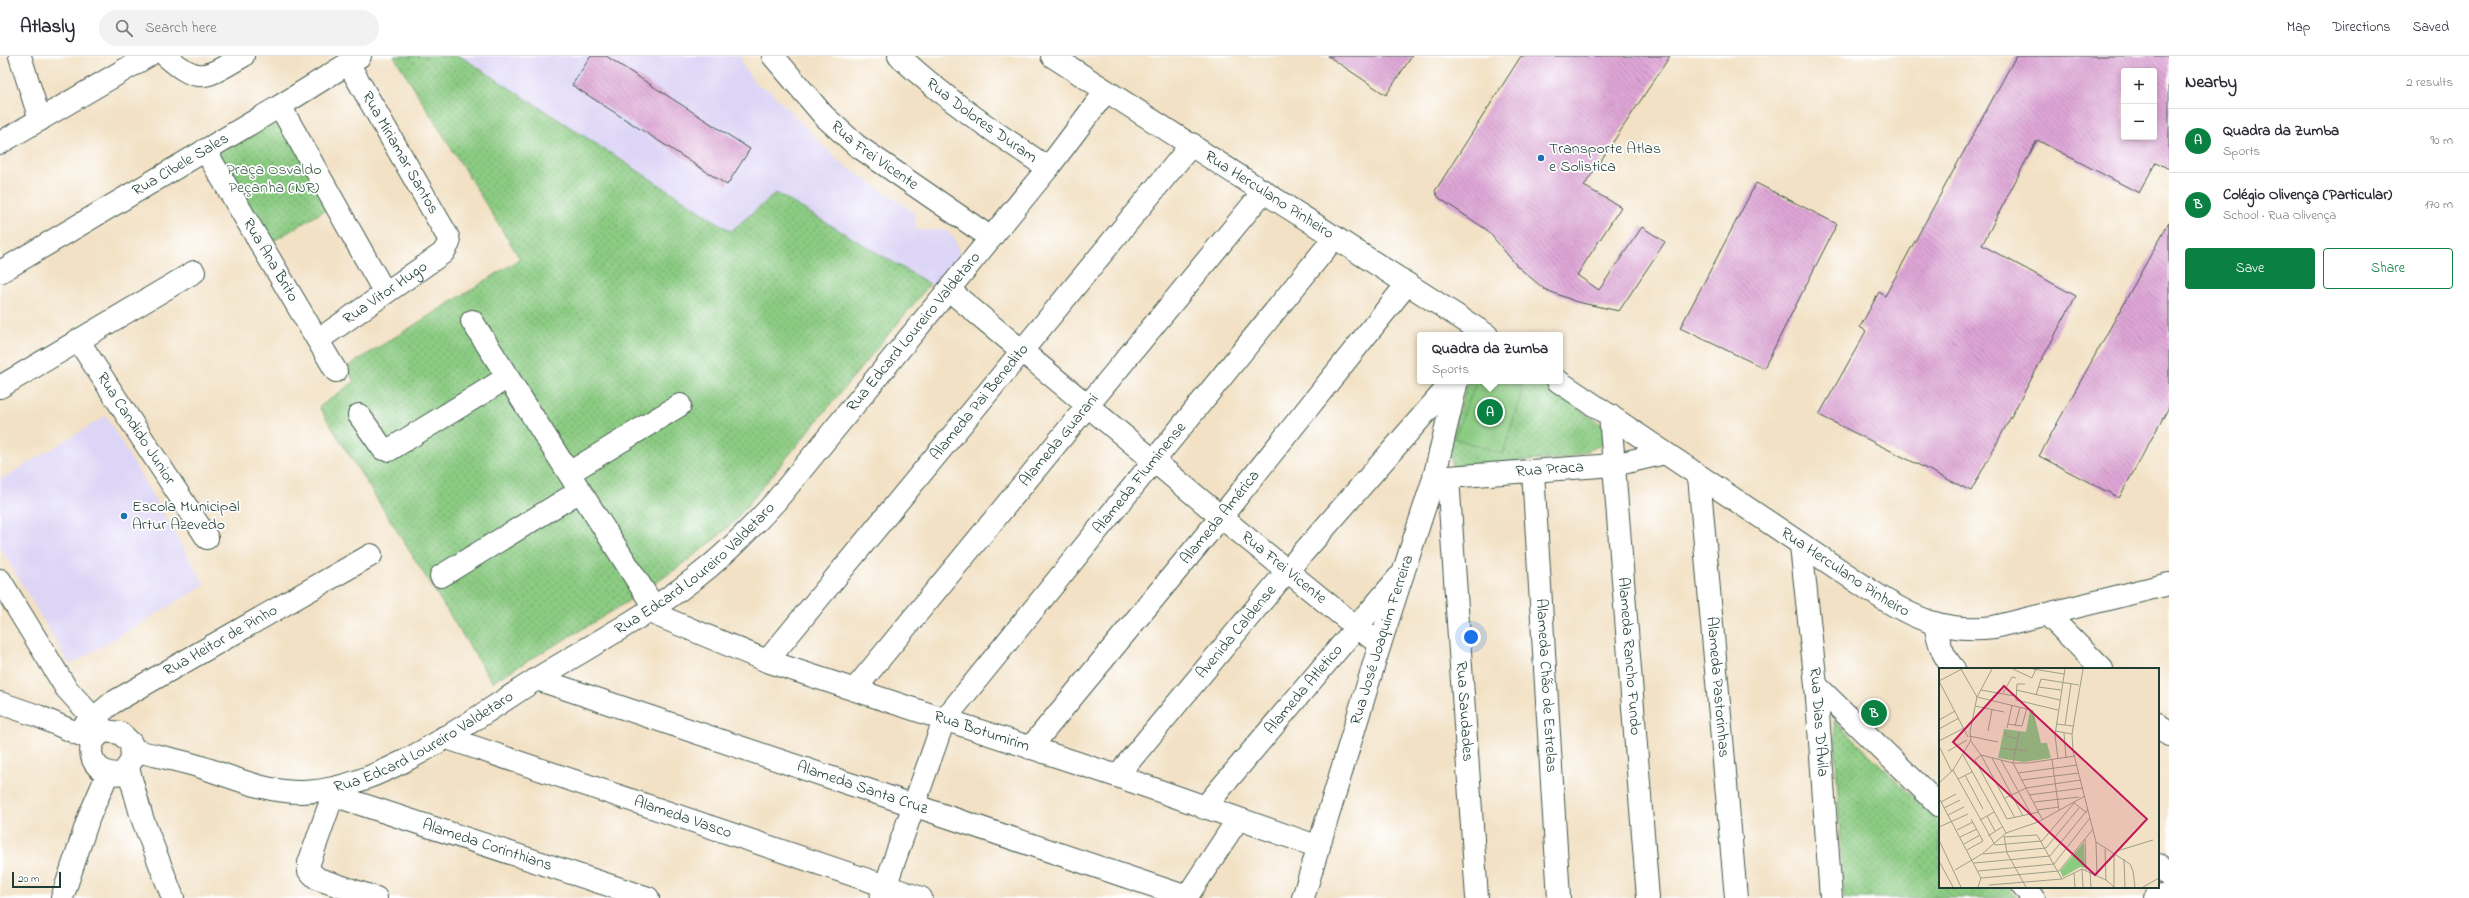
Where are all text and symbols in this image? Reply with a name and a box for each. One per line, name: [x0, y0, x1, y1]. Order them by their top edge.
search box: [99, 10, 379, 46]
text: Atlasly: [20, 14, 75, 41]
icon: search: [113, 17, 135, 39]
text: Search here: [145, 17, 217, 39]
text: Map: [2287, 17, 2310, 38]
text: Directions: [2332, 17, 2390, 38]
text: Saved: [2412, 17, 2449, 38]
map controls: [2121, 68, 2157, 140]
button: +: [2121, 68, 2157, 104]
text: Nearby: [2185, 70, 2237, 95]
street label: Rua Dolores Duram: [921, 72, 1042, 169]
text: 2 results: [2406, 73, 2453, 92]
street label: Rua Miriamar Santos: [355, 87, 445, 219]
button: −: [2121, 104, 2157, 140]
street label: Rua Frei Vicente: [825, 115, 924, 197]
text: Quadra da Zumba: [2223, 120, 2339, 142]
street label: Rua Cibele Sales: [128, 127, 234, 203]
text: A: [2194, 131, 2202, 150]
text: 90 m: [2430, 131, 2453, 150]
place label: Transporte Atlas e Solistica: [1549, 137, 1661, 179]
text: Sports: [2223, 142, 2260, 161]
street label: Rua Herculano Pinheiro: [1200, 145, 1339, 246]
marker: Transporte Atlas e Solistica: [1536, 153, 1546, 163]
park label: Praça Osvaldo Peçanha (NR): [226, 158, 322, 200]
text: Colégio Olivença (Particular): [2223, 184, 2392, 206]
text: B: [2194, 195, 2202, 214]
text: 170 m: [2425, 195, 2453, 214]
text: School · Rua Olivença: [2223, 206, 2336, 225]
street label: Rua Ana Brito: [236, 214, 304, 306]
street label: Rua Edcard Loureiro Valdetaro: [841, 247, 987, 418]
button: Save: [2185, 248, 2315, 289]
button: Share: [2323, 248, 2453, 289]
street label: Rua Vitor Hugo: [338, 255, 433, 331]
popup: [1417, 332, 1563, 384]
text: Quadra da Zumba: [1432, 338, 1548, 360]
street label: Alameda Pai Benedito: [924, 339, 1035, 466]
text: Sports: [1432, 360, 1469, 379]
street label: Rua Candido Junior: [90, 368, 181, 490]
street label: Alameda Guarani: [1014, 388, 1105, 492]
pin: A: [1477, 397, 1503, 427]
street label: Alameda Fluminense: [1087, 416, 1193, 539]
street label: Rua Praca: [1515, 455, 1585, 484]
street label: Alameda América: [1174, 465, 1266, 570]
place label: Escola Municipal Artur Azevedo: [132, 495, 240, 537]
street label: Rua Edcard Loureiro Valdetaro: [610, 497, 781, 641]
marker: Escola Municipal Artur Azevedo: [119, 511, 129, 521]
street label: Rua Herculano Pinheiro: [1776, 521, 1914, 624]
street label: Rua Frei Vicente: [1235, 526, 1332, 611]
street label: Rua José Joaquim Ferreira: [1344, 552, 1420, 728]
street label: Alameda Rancho Fundo: [1611, 576, 1647, 736]
street label: Avenida Caldense: [1190, 579, 1283, 684]
street label: Alameda Chão de Estrelas: [1529, 598, 1563, 773]
street label: Rua Heitor de Pinho: [159, 599, 282, 683]
street label: Alameda Pastorinhas: [1699, 616, 1736, 759]
your location: [1461, 627, 1481, 647]
street label: Alameda Atletico: [1259, 639, 1349, 740]
street label: Rua Saudades: [1449, 660, 1480, 762]
street label: Rua Dias D'Avila: [1802, 666, 1834, 778]
inset map: [1939, 668, 2159, 888]
street label: Rua Edcard Loureiro Valdetaro: [331, 685, 519, 800]
pin: B: [1861, 698, 1887, 728]
street label: Rua Botumirim: [931, 705, 1033, 759]
street label: Alameda Santa Cruz: [793, 755, 931, 821]
street label: Alameda Vasco: [631, 790, 735, 845]
street label: Alameda Corinthians: [419, 813, 556, 878]
scale bar: [12, 870, 61, 889]
text: 20 m: [18, 871, 40, 887]

